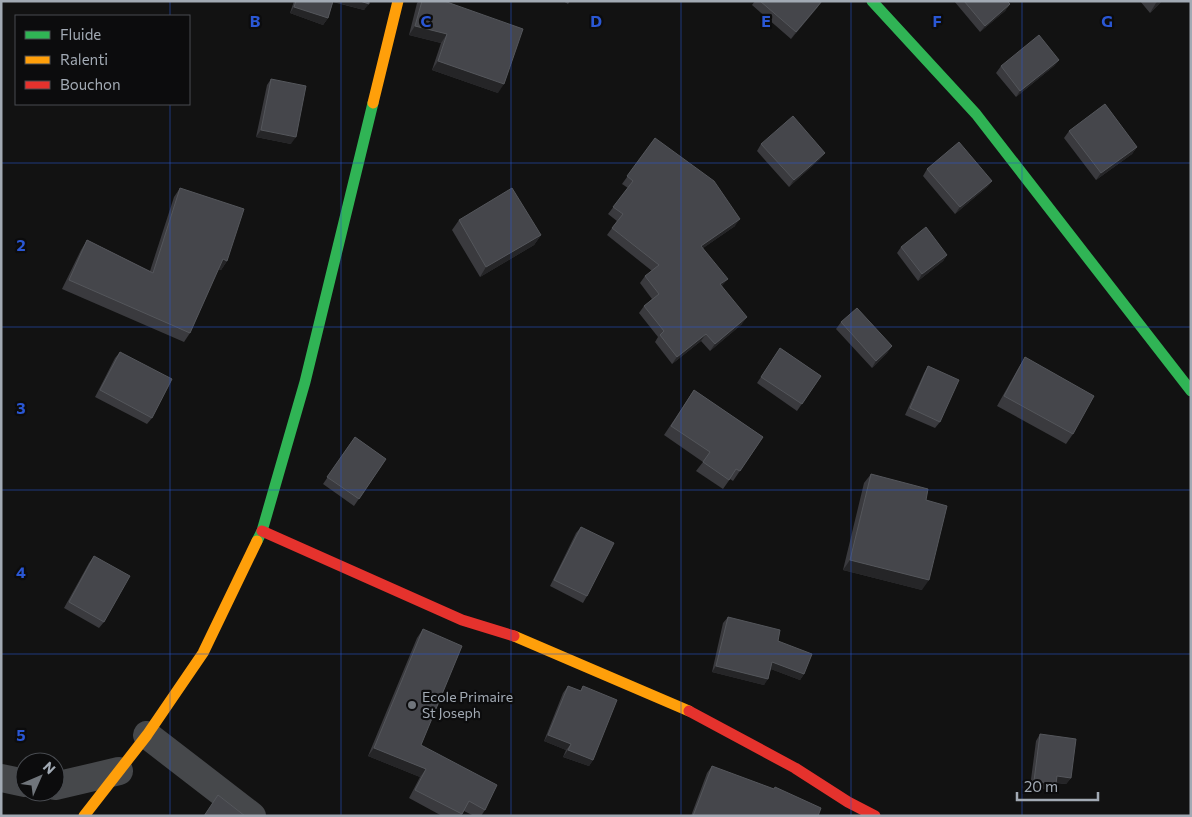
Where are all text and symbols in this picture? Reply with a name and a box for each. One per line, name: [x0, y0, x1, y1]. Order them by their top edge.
text: B: [250, 11, 261, 30]
text: C: [421, 11, 432, 30]
text: D: [590, 11, 602, 30]
text: E: [761, 11, 771, 30]
text: F: [932, 11, 942, 30]
text: G: [1101, 11, 1113, 30]
legend: [15, 15, 190, 105]
text: Fluide: [60, 25, 101, 43]
text: Ralenti: [60, 50, 108, 68]
text: Bouchon: [60, 75, 121, 93]
text: 2: [16, 235, 26, 254]
text: 3: [16, 398, 26, 417]
text: 4: [16, 562, 26, 581]
place label: Ecole Primaire St Joseph: [422, 688, 513, 721]
marker: Ecole Primaire St Joseph: [406, 699, 418, 711]
text: 5: [16, 725, 26, 744]
north arrow: [15, 752, 65, 802]
text: N: [40, 758, 59, 777]
scale bar: [1017, 770, 1098, 802]
text: 20 m: [1024, 777, 1058, 795]

